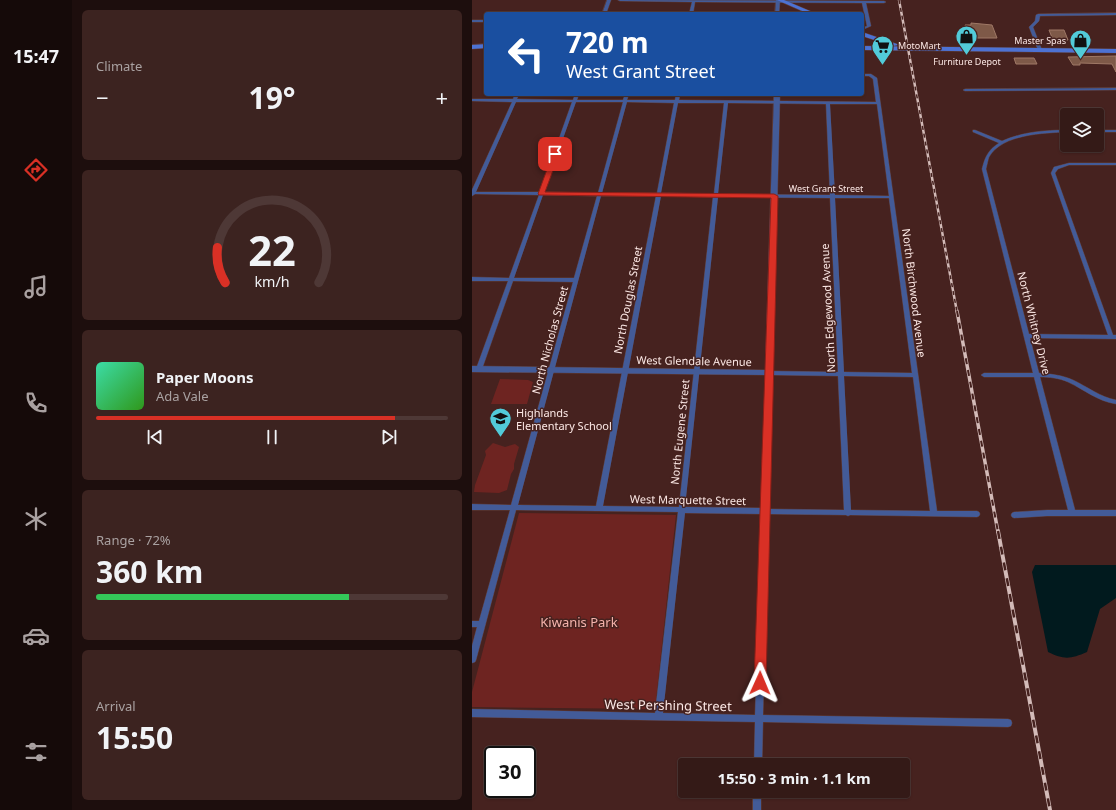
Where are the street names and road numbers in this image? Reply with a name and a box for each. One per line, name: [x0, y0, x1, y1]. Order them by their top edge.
street label: West Grant Street: [789, 182, 864, 195]
street label: North Birchwood Avenue: [899, 228, 930, 358]
street label: North Edgewood Avenue: [817, 243, 838, 373]
street label: North Douglas Street: [610, 245, 645, 355]
street label: North Whitney Drive: [1014, 270, 1055, 376]
street label: North Nicholas Street: [528, 284, 571, 395]
street label: West Glendale Avenue: [636, 352, 752, 369]
street label: North Eugene Street: [667, 379, 692, 485]
street label: West Marquette Street: [630, 491, 746, 508]
street label: West Pershing Street: [604, 695, 732, 715]

